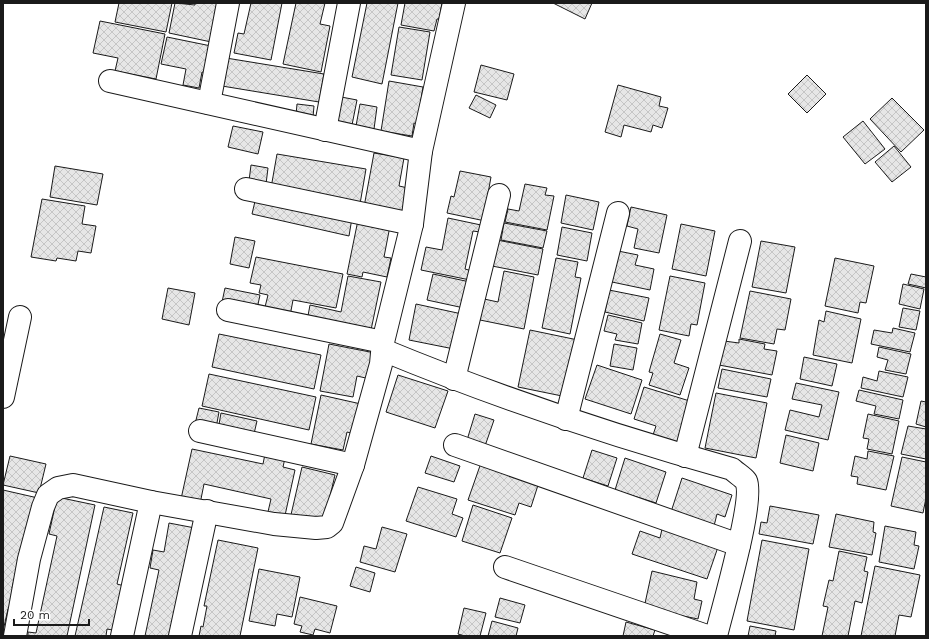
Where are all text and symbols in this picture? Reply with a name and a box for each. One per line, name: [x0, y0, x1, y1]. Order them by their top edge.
scale bar: [14, 601, 89, 627]
text: 20 m: [20, 608, 50, 622]

